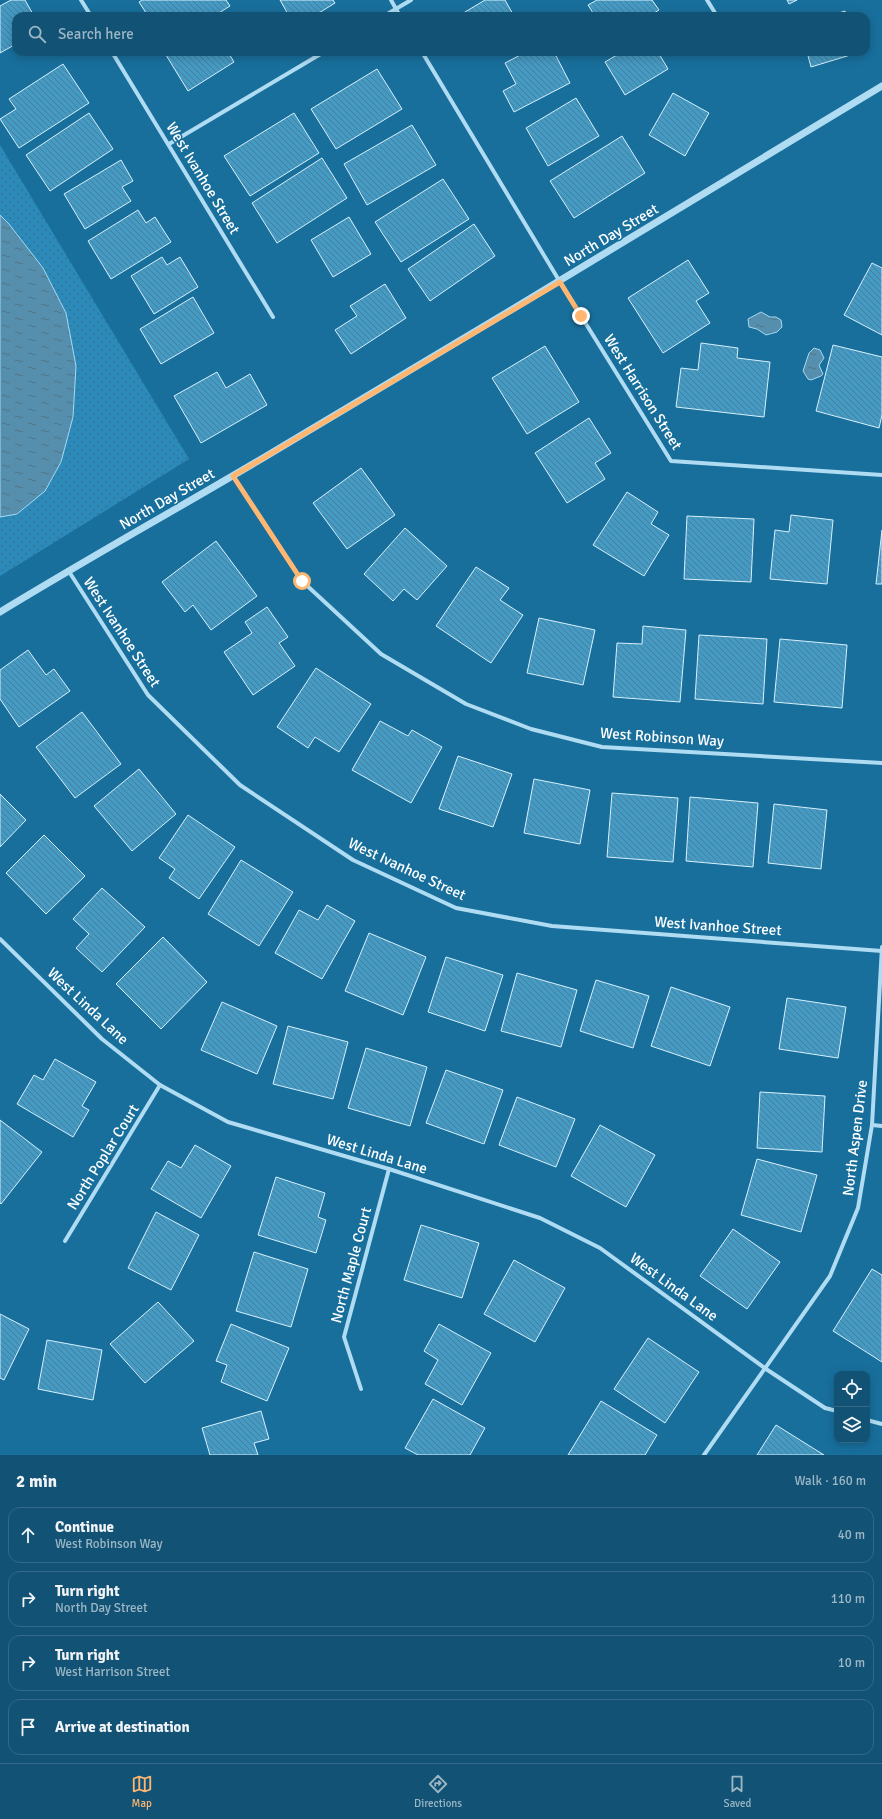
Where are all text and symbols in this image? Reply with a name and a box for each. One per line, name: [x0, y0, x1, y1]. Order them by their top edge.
search box: [12, 12, 870, 56]
icon: search: [26, 23, 48, 45]
text: Search here: [58, 25, 134, 43]
street label: West Ivanhoe Street: [162, 119, 244, 237]
street label: North Day Street: [561, 200, 661, 270]
route end: [572, 307, 590, 325]
street label: West Harrison Street: [600, 331, 686, 453]
street label: North Day Street: [116, 464, 218, 534]
route start: [293, 572, 311, 590]
street label: West Ivanhoe Street: [80, 574, 164, 690]
street label: West Robinson Way: [600, 724, 724, 750]
street label: West Ivanhoe Street: [345, 834, 469, 904]
street label: West Ivanhoe Street: [654, 913, 782, 939]
street label: West Linda Lane: [44, 964, 132, 1048]
street label: North Aspen Drive: [839, 1079, 871, 1197]
street label: North Poplar Court: [63, 1101, 143, 1213]
street label: West Linda Lane: [324, 1130, 430, 1178]
street label: North Maple Court: [327, 1205, 375, 1325]
street label: West Linda Lane: [626, 1249, 722, 1325]
map controls: [834, 1371, 870, 1443]
button: locate: [834, 1371, 870, 1407]
button: layers: [834, 1407, 870, 1443]
text: 2 min: [16, 1471, 57, 1492]
text: Walk · 160 m: [795, 1473, 866, 1489]
text: Continue: [55, 1518, 114, 1536]
icon: ahead: [17, 1524, 39, 1546]
text: 40 m: [838, 1527, 865, 1543]
text: West Robinson Way: [55, 1536, 163, 1552]
text: Turn right: [55, 1582, 120, 1600]
icon: right: [17, 1588, 39, 1610]
text: 110 m: [831, 1591, 865, 1607]
text: North Day Street: [55, 1600, 148, 1616]
text: Turn right: [55, 1646, 120, 1664]
icon: right: [17, 1652, 39, 1674]
text: 10 m: [838, 1655, 865, 1671]
text: West Harrison Street: [55, 1664, 170, 1680]
icon: arrive: [17, 1716, 39, 1738]
text: Arrive at destination: [55, 1718, 190, 1736]
tab: Map: [131, 1773, 153, 1810]
tab: Directions: [414, 1773, 462, 1810]
tab: Saved: [724, 1773, 751, 1810]

